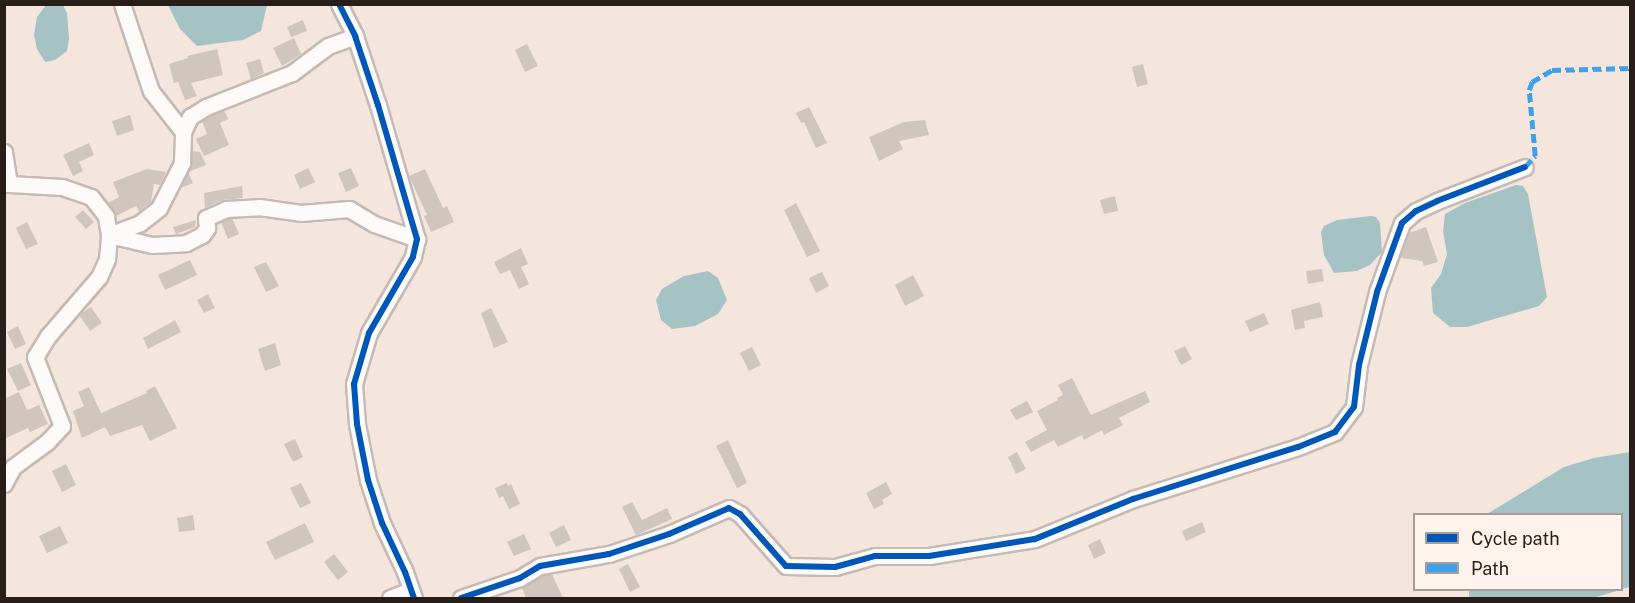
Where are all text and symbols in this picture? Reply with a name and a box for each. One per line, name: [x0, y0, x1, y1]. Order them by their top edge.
legend: [1413, 513, 1623, 591]
text: Cycle path: [1471, 528, 1560, 549]
text: Path: [1471, 558, 1509, 579]

